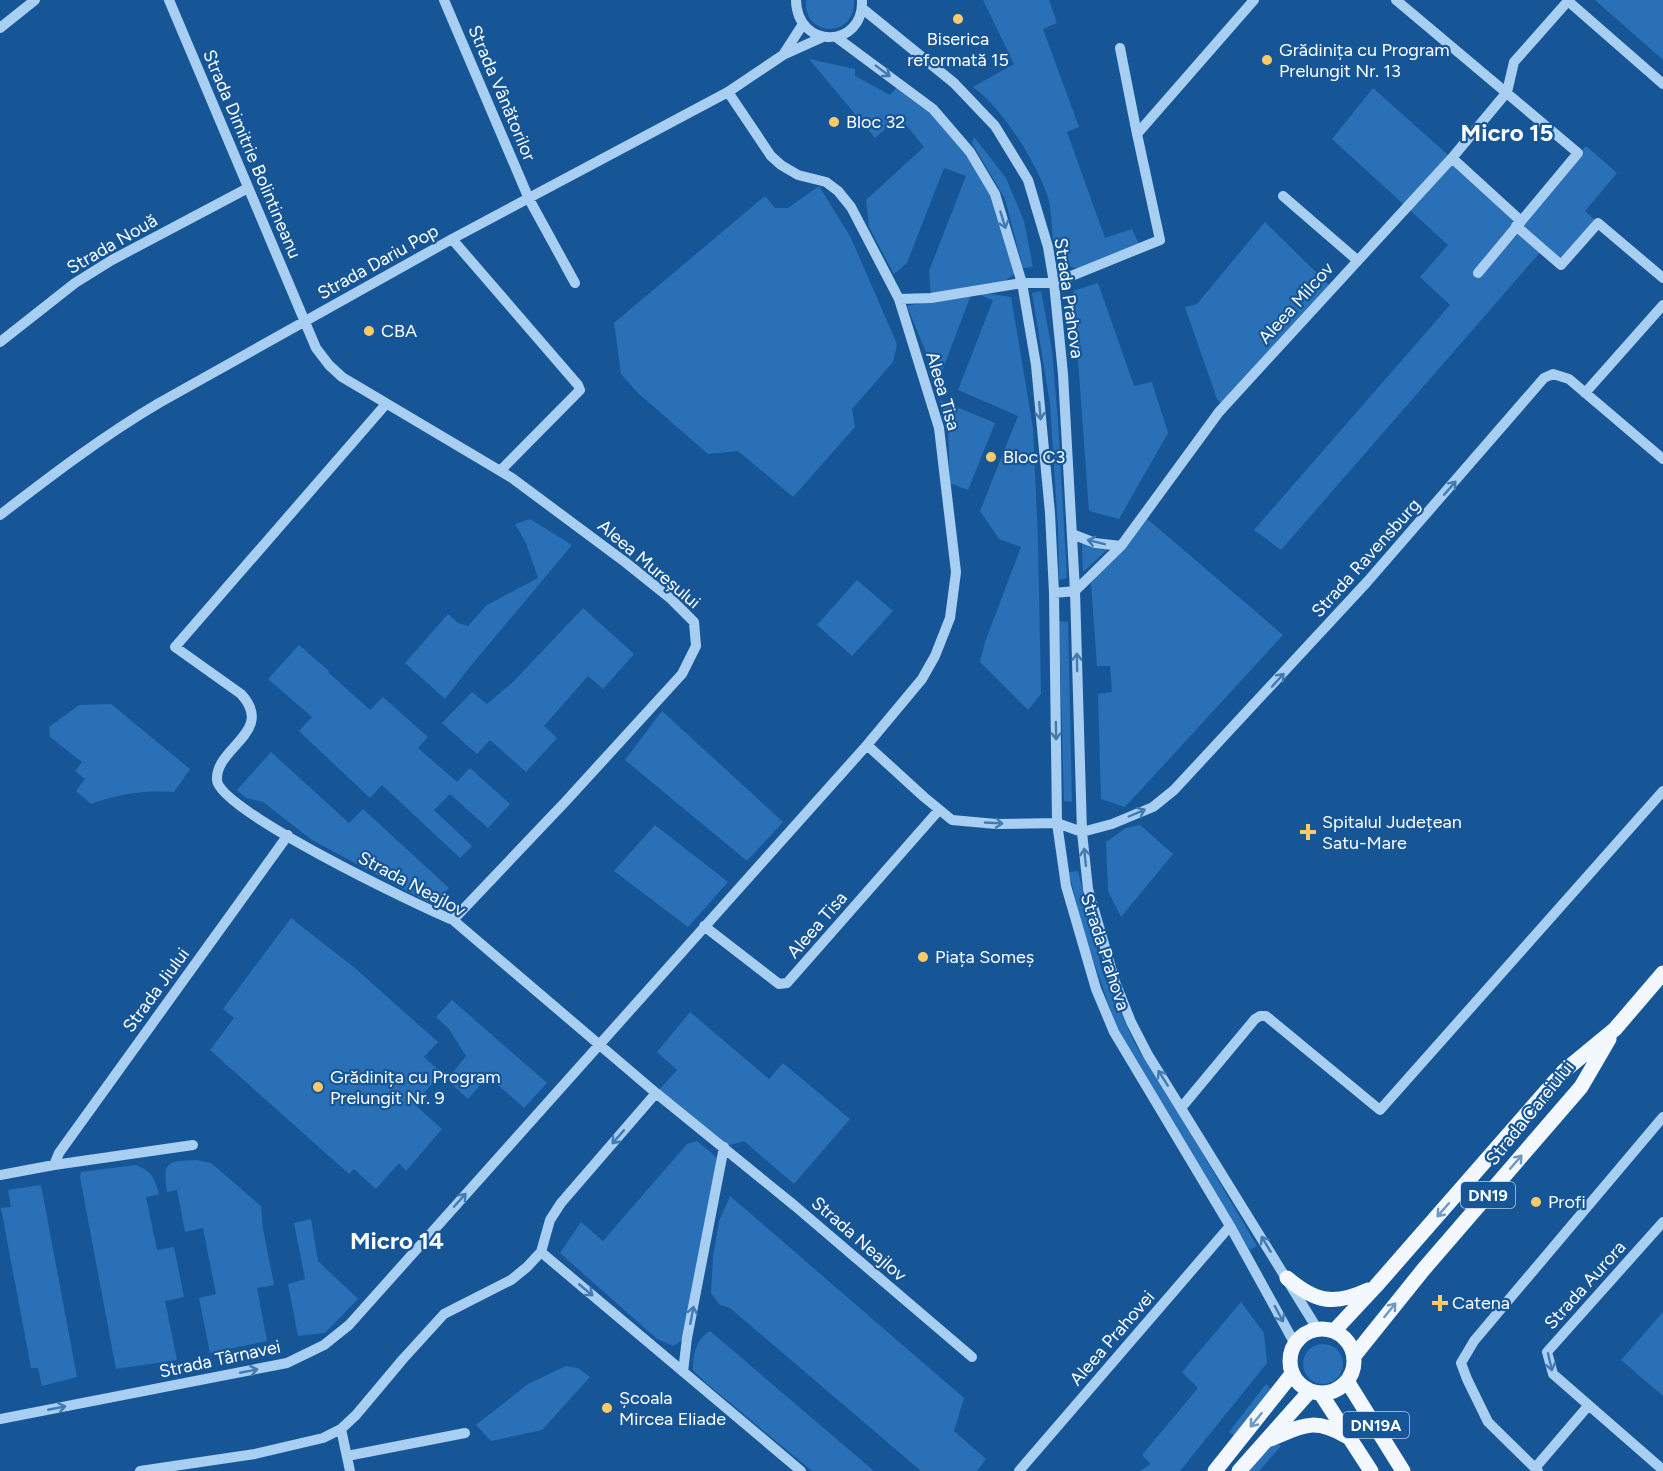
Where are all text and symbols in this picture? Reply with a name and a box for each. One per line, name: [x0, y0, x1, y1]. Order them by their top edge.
marker: Biserica reformată 15: [951, 12, 965, 26]
street label: Strada Vânătorilor: [463, 22, 541, 164]
place label: Biserica reformată 15: [907, 28, 1009, 71]
place label: Grădinița cu Program Prelungit Nr. 13: [1279, 39, 1450, 82]
street label: Strada Dimitrie Bolintineanu: [198, 46, 306, 262]
marker: Grădinița cu Program Prelungit Nr. 13: [1260, 53, 1274, 67]
one-way arrow: [875, 65, 891, 77]
place label: Bloc 32: [846, 111, 905, 133]
marker: Bloc 32: [827, 115, 841, 129]
district label: Micro 15: [1461, 118, 1553, 147]
street label: Strada Nouă: [63, 209, 161, 279]
one-way arrow: [998, 210, 1009, 229]
street label: Strada Dariu Pop: [314, 220, 442, 304]
street label: Strada Prahova: [1050, 236, 1088, 360]
street label: Aleea Milcov: [1254, 257, 1339, 348]
place label: CBA: [381, 320, 417, 342]
marker: CBA: [362, 324, 376, 338]
street label: Aleea Tisa: [921, 349, 965, 433]
one-way arrow: [1035, 400, 1046, 420]
place label: Bloc C3: [1003, 446, 1065, 468]
marker: Bloc C3: [984, 450, 998, 464]
one-way arrow: [1443, 481, 1457, 496]
street label: Strada Ravensburg: [1307, 494, 1425, 622]
street label: Aleea Mureșului: [593, 515, 705, 613]
one-way arrow: [1087, 536, 1106, 548]
one-way arrow: [1071, 653, 1083, 673]
one-way arrow: [1271, 673, 1285, 688]
one-way arrow: [1050, 721, 1062, 741]
one-way arrow: [1128, 807, 1146, 818]
place label: Spitalul Județean Satu-Mare: [1322, 811, 1462, 854]
one-way arrow: [983, 818, 1003, 829]
marker: Spitalul Județean Satu-Mare: [1299, 823, 1317, 841]
street label: Strada Neajlov: [354, 846, 470, 922]
one-way arrow: [1079, 847, 1090, 867]
street label: Aleea Tisa: [782, 887, 852, 963]
street label: Strada Prahova: [1076, 891, 1134, 1013]
street label: Strada Jiului: [118, 944, 194, 1036]
place label: Piața Someș: [935, 946, 1034, 968]
marker: Piața Someș: [916, 950, 930, 964]
street label: Strada Careiului: [1481, 1056, 1579, 1170]
place label: Grădinița cu Program Prelungit Nr. 9: [330, 1066, 501, 1109]
one-way arrow: [1156, 1070, 1168, 1087]
marker: Grădinița cu Program Prelungit Nr. 9: [311, 1080, 325, 1094]
one-way arrow: [611, 1129, 624, 1145]
one-way arrow: [1509, 1155, 1523, 1170]
road number: DN19: [1461, 1182, 1515, 1208]
place label: Profi: [1548, 1191, 1586, 1213]
street label: Strada Neajlov: [807, 1192, 911, 1287]
one-way arrow: [453, 1193, 467, 1208]
marker: Profi: [1529, 1195, 1543, 1209]
one-way arrow: [1436, 1202, 1450, 1217]
district label: Micro 14: [350, 1226, 444, 1255]
one-way arrow: [1260, 1236, 1272, 1253]
street label: Strada Aurora: [1540, 1236, 1630, 1334]
one-way arrow: [578, 1283, 593, 1297]
street label: Aleea Prahovei: [1065, 1286, 1159, 1390]
place label: Catena: [1452, 1292, 1510, 1314]
marker: Catena: [1433, 1296, 1447, 1310]
one-way arrow: [1384, 1303, 1397, 1319]
one-way arrow: [687, 1305, 698, 1325]
one-way arrow: [1273, 1305, 1285, 1322]
street label: Strada Târnavei: [157, 1335, 283, 1383]
one-way arrow: [1545, 1352, 1556, 1371]
one-way arrow: [239, 1365, 258, 1376]
place label: Școala Mircea Eliade: [619, 1387, 726, 1430]
marker: Școala Mircea Eliade: [600, 1401, 614, 1415]
one-way arrow: [47, 1402, 67, 1413]
one-way arrow: [1250, 1412, 1263, 1428]
road number: DN19A: [1343, 1412, 1409, 1438]

